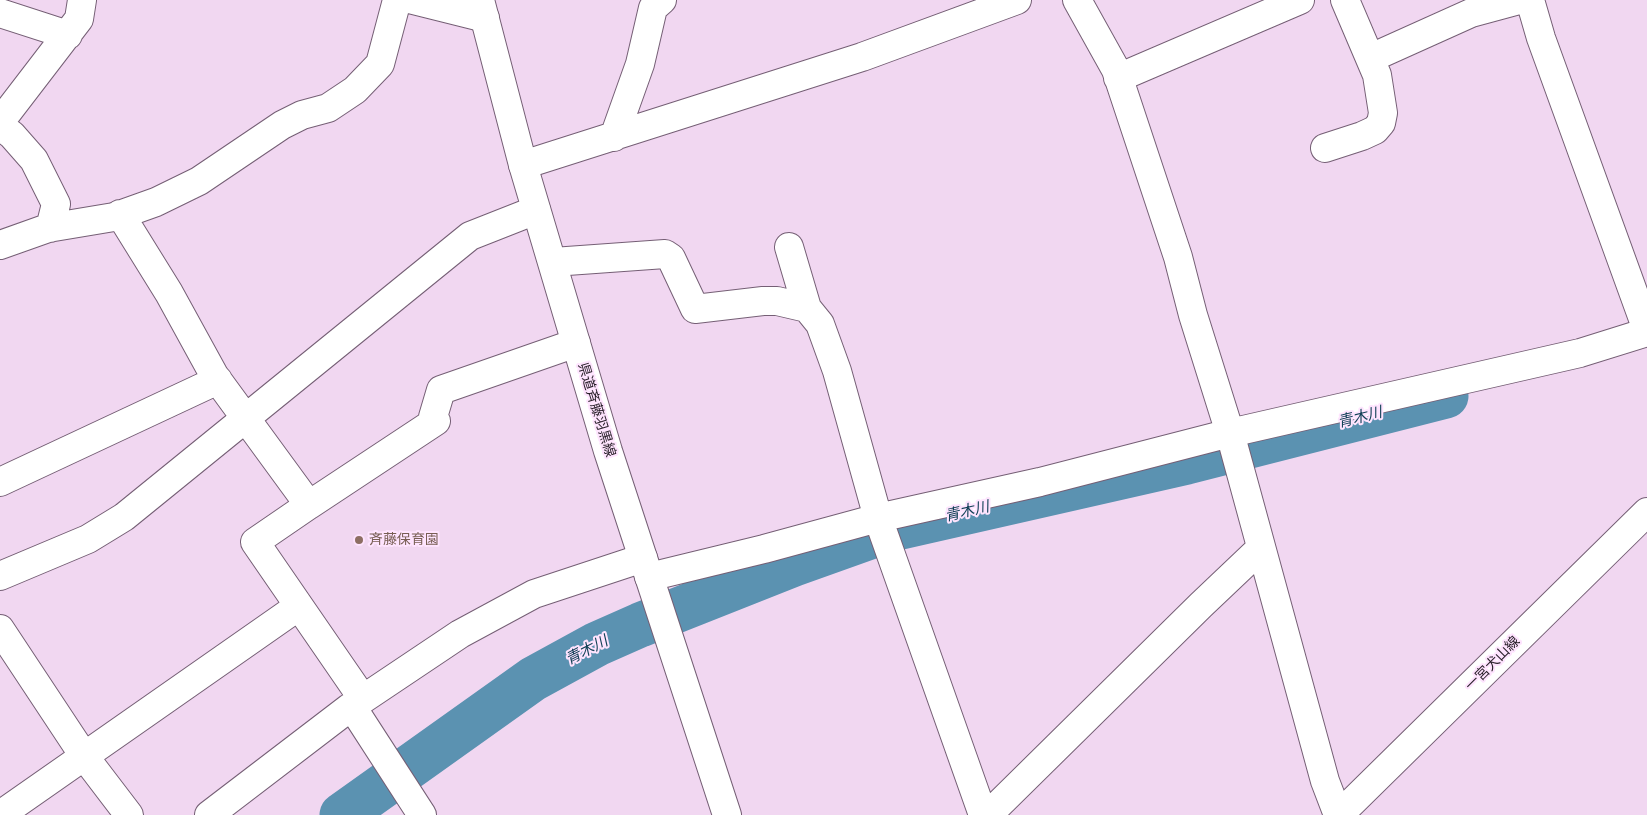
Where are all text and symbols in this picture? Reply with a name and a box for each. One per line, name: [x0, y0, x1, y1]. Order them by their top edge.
street label: 県道斉藤羽黒線: [574, 361, 618, 459]
water label: 青木川: [1336, 404, 1384, 432]
water label: 青木川: [943, 498, 991, 526]
place label: 斉藤保育園: [369, 532, 439, 548]
marker: 斉藤保育園: [353, 534, 365, 546]
water label: 青木川: [563, 633, 611, 669]
street label: 一宮犬山線: [1462, 633, 1524, 695]

